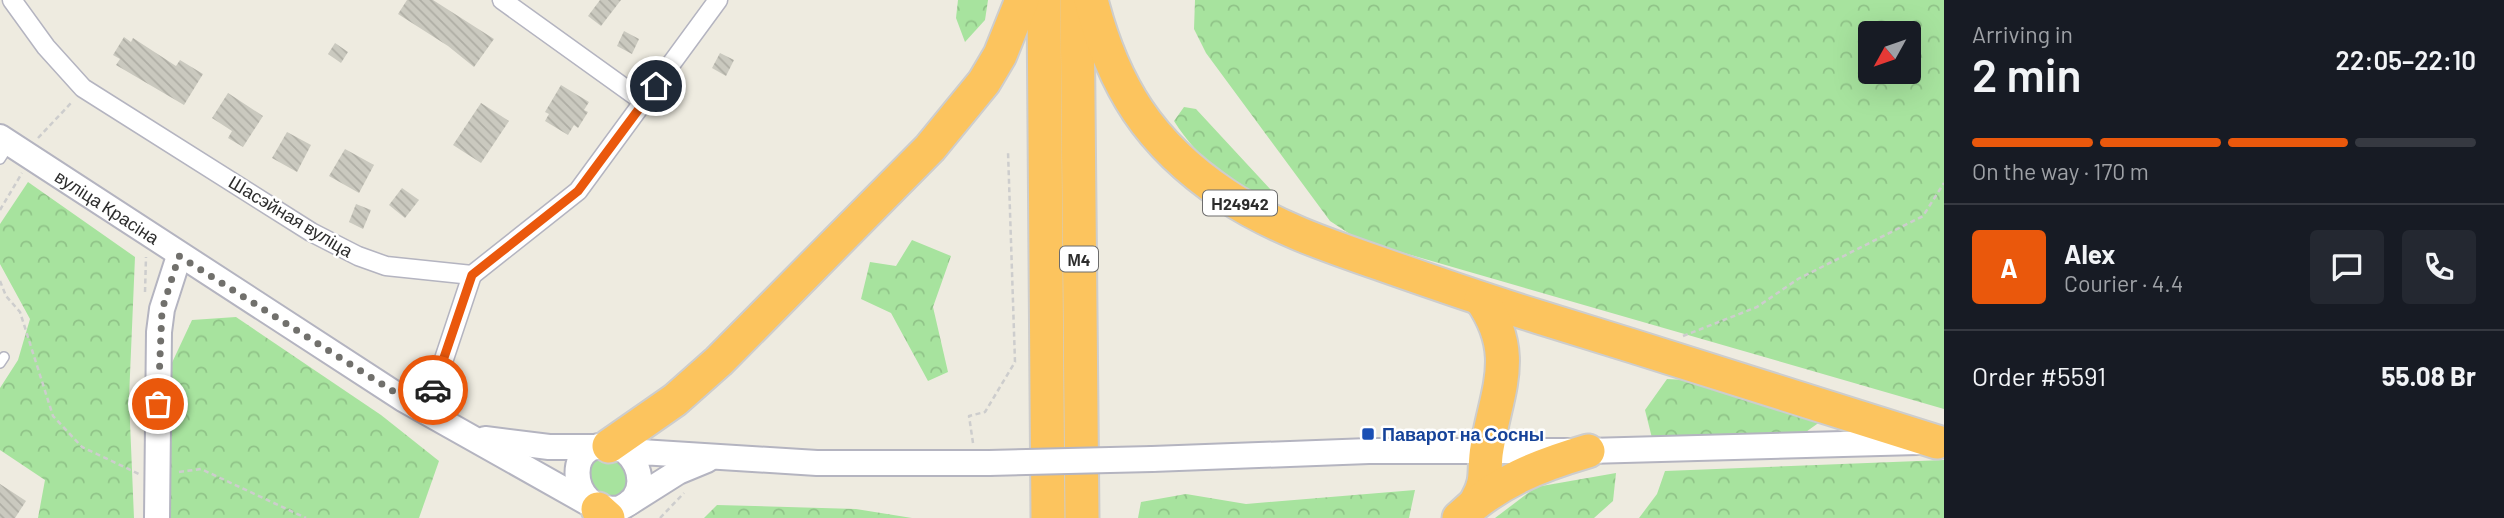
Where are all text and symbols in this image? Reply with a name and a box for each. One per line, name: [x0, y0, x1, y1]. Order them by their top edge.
text: Arriving in: [1972, 20, 2073, 48]
north arrow: [1858, 21, 1922, 84]
map controls: [1858, 21, 1921, 84]
text: 22:05–22:10: [2336, 44, 2476, 75]
text: 2 min: [1972, 46, 2081, 101]
pin: [626, 56, 686, 116]
icon: home: [637, 67, 675, 105]
text: On the way · 170 m: [1972, 157, 2149, 185]
street label: вуліца Красіна: [51, 165, 164, 249]
street label: Шасэйная вуліца: [225, 170, 358, 262]
road number: Н24942: [1203, 190, 1277, 216]
button: chat: [2310, 230, 2384, 304]
button: phone: [2402, 230, 2476, 304]
text: Alex: [2064, 238, 2115, 269]
road number: М4: [1060, 246, 1098, 272]
text: A: [2000, 252, 2018, 283]
text: Courier · 4.4: [2064, 269, 2183, 297]
courier: [398, 355, 468, 425]
text: Order #5591: [1972, 360, 2106, 391]
text: 55.08 Br: [2381, 360, 2476, 391]
icon: car: [414, 371, 452, 409]
pin: [128, 374, 188, 434]
icon: bag: [139, 385, 177, 423]
place label: Паварот на Сосны: [1382, 423, 1544, 445]
marker: Паварот на Сосны: [1360, 426, 1376, 442]

